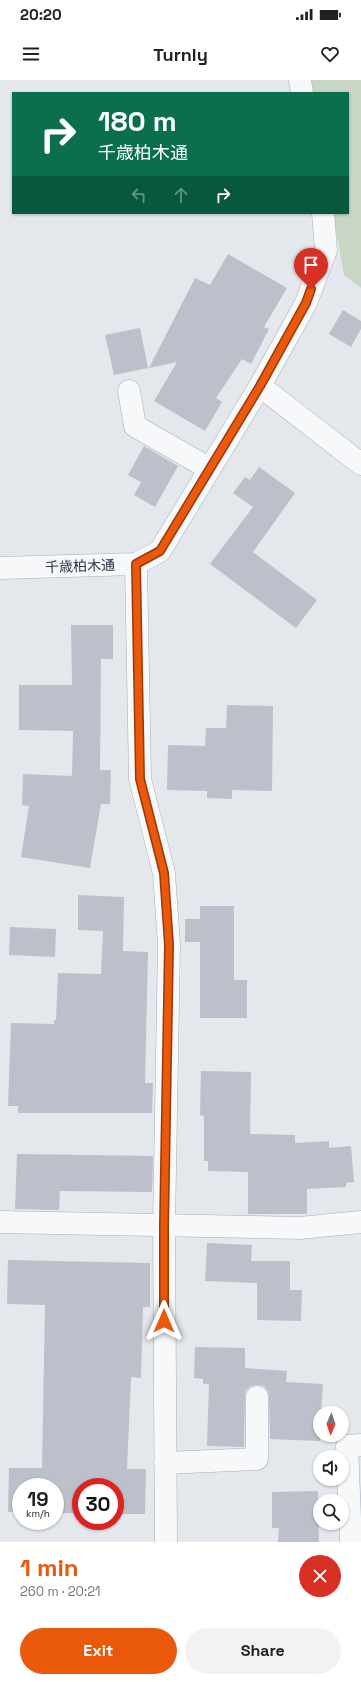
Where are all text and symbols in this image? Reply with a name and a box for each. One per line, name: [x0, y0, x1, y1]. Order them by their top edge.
text: 20:20: [20, 5, 62, 24]
icon: menu: [20, 43, 42, 65]
text: Turnly: [153, 43, 208, 66]
icon: heart: [319, 43, 341, 65]
text: 180 m: [98, 103, 177, 139]
icon: right: [32, 108, 84, 160]
text: 千歳柏木通: [98, 141, 188, 164]
icon: left: [128, 184, 150, 206]
icon: ahead: [170, 184, 192, 206]
icon: right: [212, 184, 234, 206]
pin: [294, 248, 328, 289]
icon: arrive: [300, 254, 322, 276]
street label: 千歳柏木通: [45, 556, 115, 576]
position arrow: [143, 1300, 185, 1342]
north arrow: [313, 1406, 349, 1442]
map controls: [313, 1406, 349, 1530]
button: sound: [313, 1450, 349, 1486]
speed limit sign: 30: [72, 1478, 124, 1530]
text: 19: [27, 1486, 49, 1512]
button: search: [313, 1494, 349, 1530]
text: km/h: [26, 1507, 50, 1520]
text: 1 min: [20, 1552, 79, 1583]
button: close: [299, 1555, 341, 1597]
text: 260 m · 20:21: [20, 1583, 101, 1600]
button: Exit: [20, 1628, 177, 1674]
button: Share: [185, 1628, 341, 1674]

